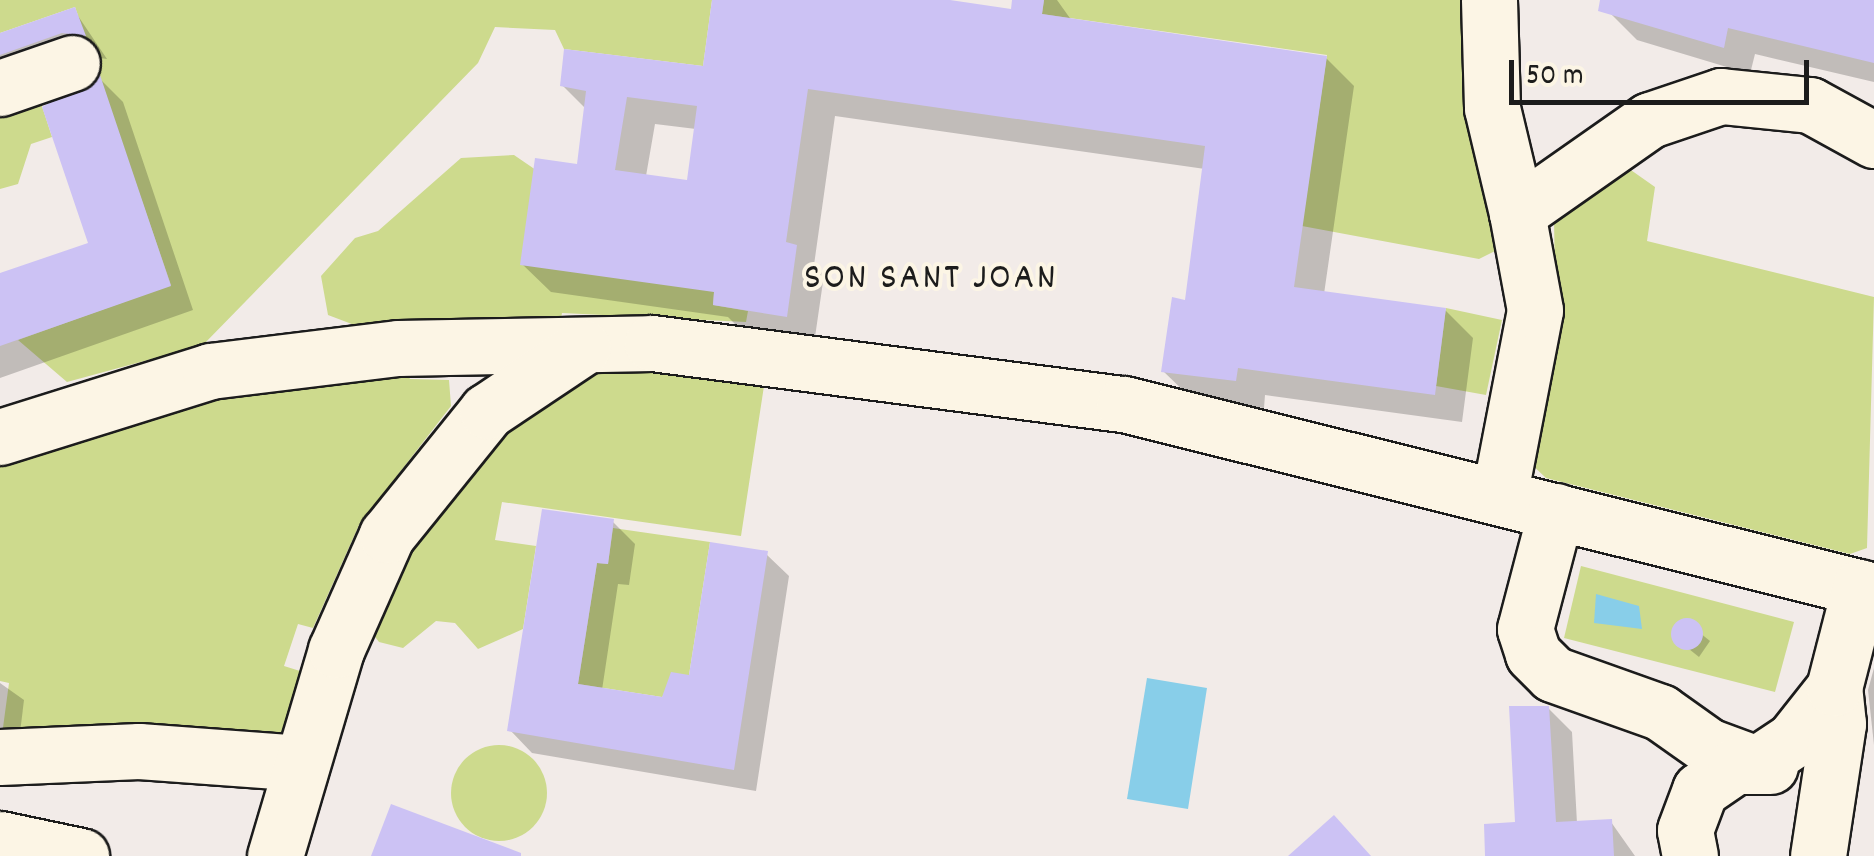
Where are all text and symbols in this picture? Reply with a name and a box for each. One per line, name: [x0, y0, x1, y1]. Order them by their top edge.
scale bar: [1514, 40, 1814, 102]
text: 50 m: [1526, 56, 1584, 99]
district label: SON SANT JOAN: [804, 257, 1058, 303]

